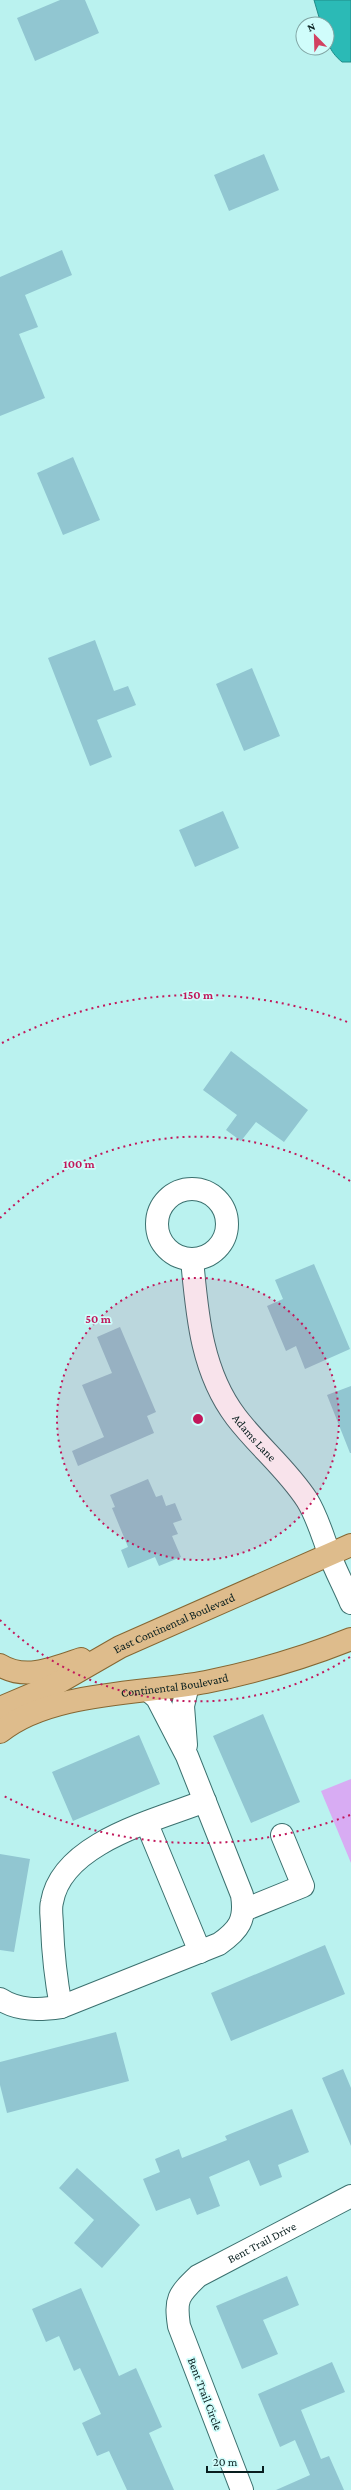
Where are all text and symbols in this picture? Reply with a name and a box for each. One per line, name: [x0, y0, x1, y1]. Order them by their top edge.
north arrow: [295, 16, 335, 56]
text: N: [305, 20, 317, 34]
text: 150 m: [183, 988, 214, 1002]
text: 100 m: [63, 1157, 96, 1171]
text: 50 m: [85, 1312, 112, 1326]
street label: Adams Lane: [229, 1411, 279, 1464]
centre of rings: [191, 1412, 205, 1426]
street label: East Continental Boulevard: [111, 1590, 238, 1656]
street label: Continental Boulevard: [120, 1670, 230, 1700]
street label: Bent Trail Drive: [225, 2219, 298, 2266]
street label: Bent Trail Circle: [185, 2356, 225, 2432]
scale bar: [207, 2448, 263, 2474]
text: 20 m: [213, 2455, 238, 2469]

